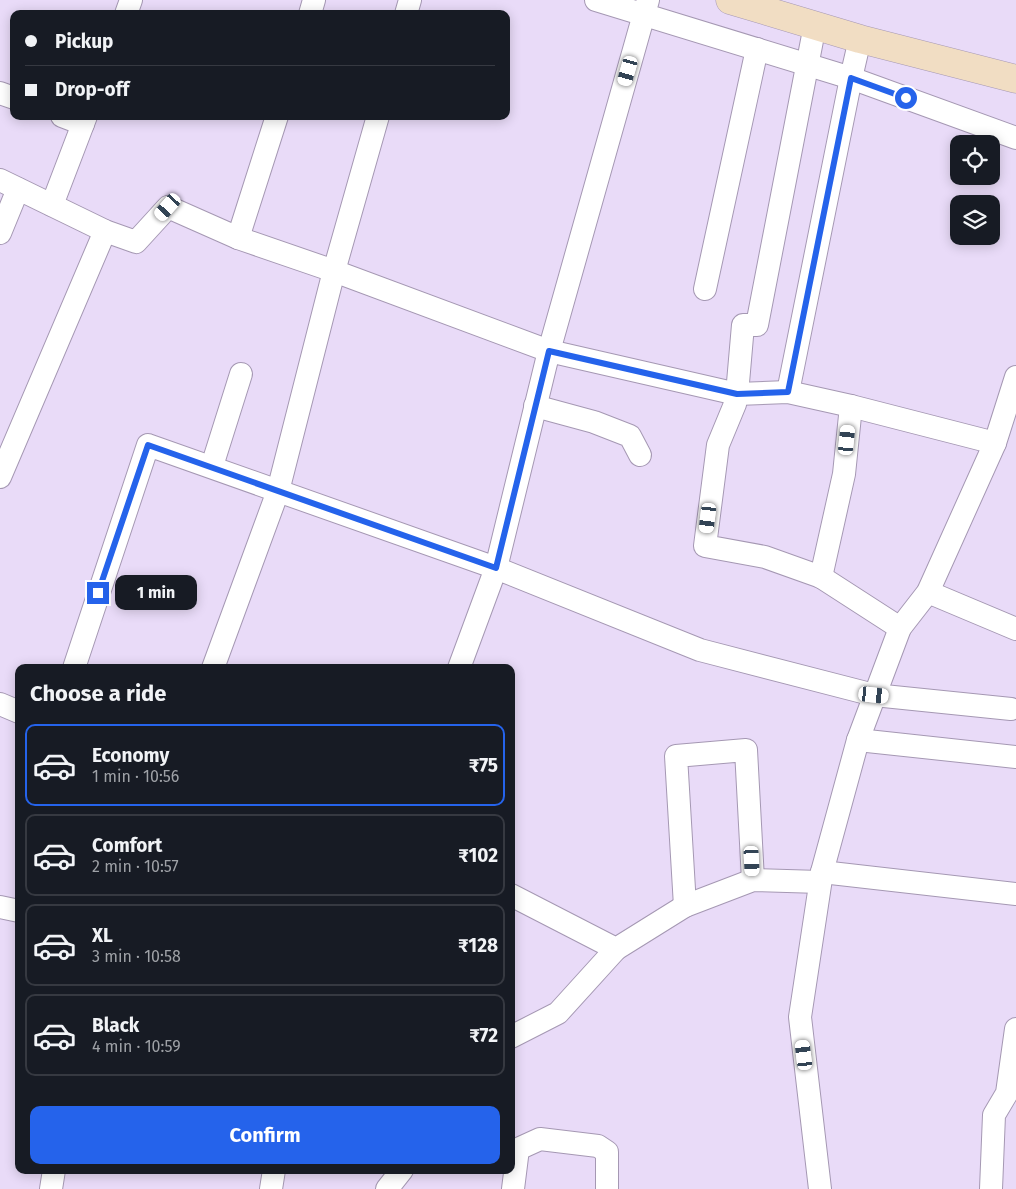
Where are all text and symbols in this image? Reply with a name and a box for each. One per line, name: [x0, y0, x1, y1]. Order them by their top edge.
text: Pickup: [55, 30, 113, 53]
car: [616, 55, 639, 87]
text: Drop-off: [55, 78, 129, 101]
route start: [895, 87, 917, 109]
map controls: [950, 135, 1000, 245]
button: locate: [950, 135, 1000, 185]
car: [152, 191, 183, 223]
button: layers: [950, 195, 1000, 245]
car: [837, 424, 856, 456]
car: [698, 502, 717, 534]
callout: 1 min: [116, 576, 198, 610]
route end: [87, 582, 109, 604]
text: 1 min: [137, 583, 175, 602]
text: Choose a ride: [30, 680, 166, 707]
car: [858, 686, 889, 704]
icon: car: [32, 743, 77, 788]
text: Economy: [92, 744, 169, 767]
text: ₹75: [469, 754, 498, 777]
text: 1 min · 10:56: [92, 767, 179, 786]
icon: car: [32, 833, 77, 878]
text: Comfort: [92, 834, 162, 857]
text: ₹102: [458, 844, 498, 867]
car: [743, 846, 760, 876]
text: 2 min · 10:57: [92, 857, 179, 876]
icon: car: [32, 923, 77, 968]
text: XL: [92, 924, 113, 947]
text: ₹128: [458, 934, 498, 957]
text: 3 min · 10:58: [92, 947, 181, 966]
icon: car: [32, 1013, 77, 1058]
text: Black: [92, 1014, 139, 1037]
text: ₹72: [469, 1024, 498, 1047]
text: 4 min · 10:59: [92, 1037, 181, 1056]
car: [794, 1039, 813, 1071]
button: Confirm: [30, 1106, 500, 1164]

